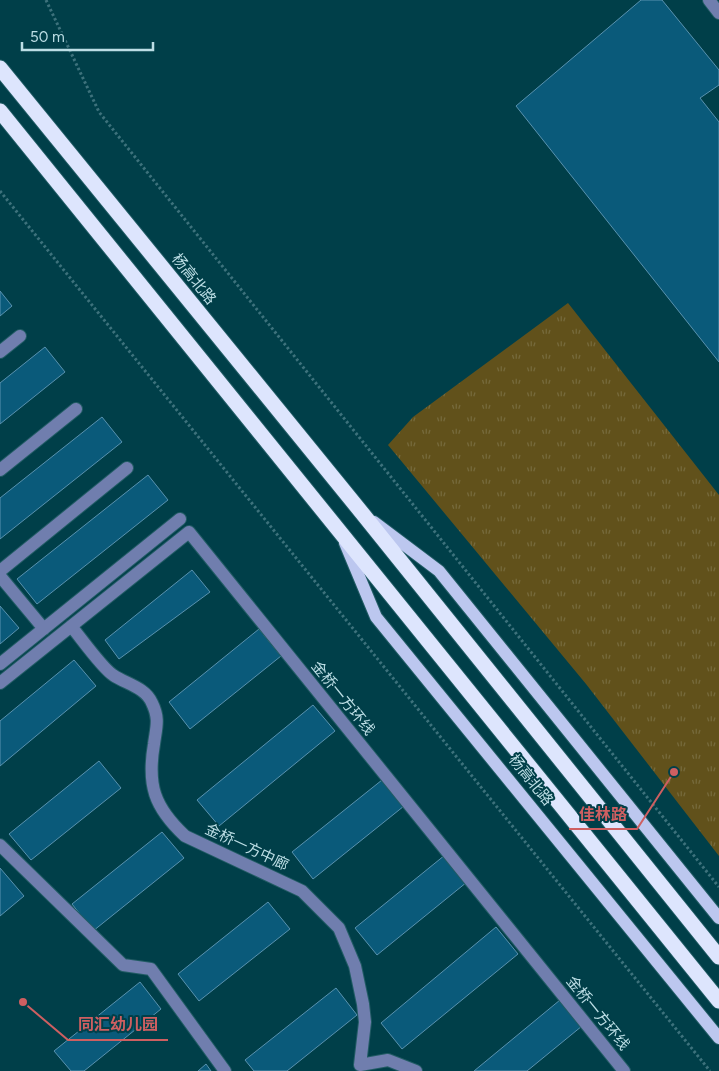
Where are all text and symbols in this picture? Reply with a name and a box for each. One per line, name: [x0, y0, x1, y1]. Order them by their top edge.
scale bar: [22, 20, 154, 52]
text: 50 m: [30, 28, 65, 46]
street label: 杨高北路: [168, 250, 220, 308]
street label: 金桥一方环线: [308, 657, 378, 739]
street label: 杨高北路: [505, 751, 557, 809]
callout: 佳林路: [569, 798, 637, 829]
text: 佳林路: [579, 805, 627, 824]
street label: 金桥一方中廊: [202, 820, 292, 874]
street label: 金桥一方环线: [563, 972, 633, 1054]
callout: 同汇幼儿园: [68, 1009, 168, 1040]
text: 同汇幼儿园: [78, 1015, 158, 1034]

